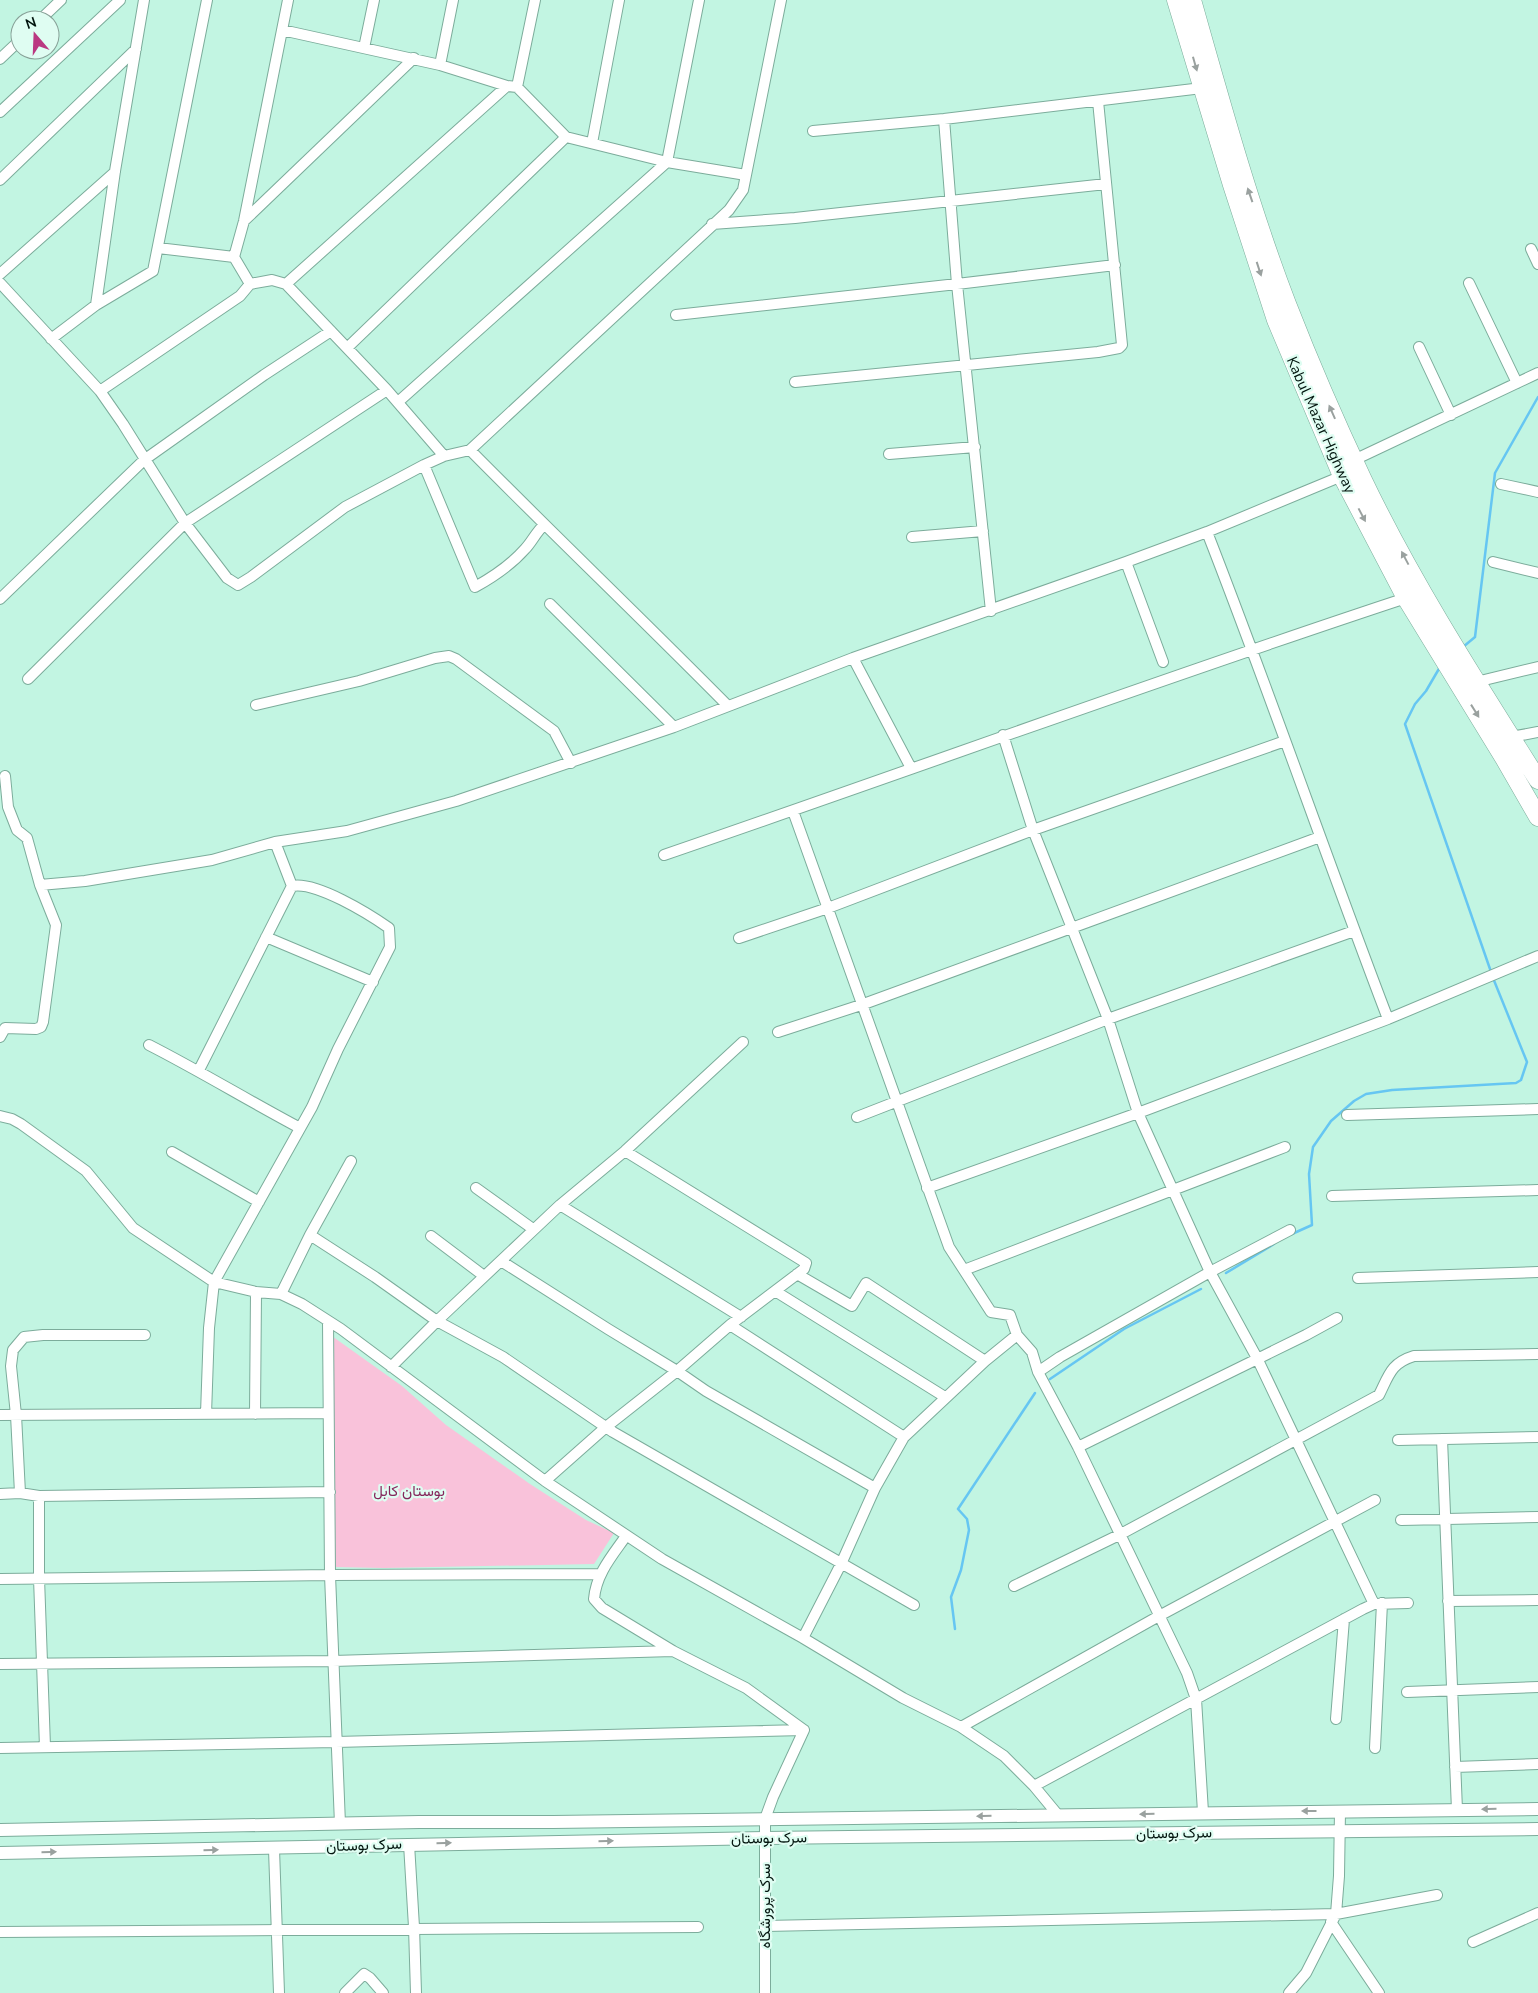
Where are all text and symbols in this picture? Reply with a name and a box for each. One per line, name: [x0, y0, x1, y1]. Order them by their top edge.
north arrow: [10, 10, 60, 60]
text: N: [23, 12, 39, 34]
one-way arrow: [1192, 56, 1200, 71]
one-way arrow: [1246, 187, 1254, 202]
one-way arrow: [1256, 261, 1263, 276]
street label: Kabul Mazar Highway: [1282, 353, 1360, 497]
one-way arrow: [1328, 405, 1336, 419]
one-way arrow: [1358, 508, 1366, 523]
one-way arrow: [1401, 551, 1409, 565]
one-way arrow: [1471, 704, 1480, 717]
park label: بوستان کابل: [373, 1481, 445, 1501]
one-way arrow: [1481, 1805, 1497, 1813]
one-way arrow: [1301, 1807, 1317, 1815]
one-way arrow: [1139, 1811, 1155, 1819]
one-way arrow: [976, 1812, 992, 1820]
street label: سرک بوستان: [1136, 1822, 1212, 1844]
street label: سرک بوستان: [731, 1827, 807, 1849]
street label: سرک بوستان: [326, 1834, 402, 1856]
one-way arrow: [598, 1837, 614, 1845]
one-way arrow: [436, 1839, 452, 1847]
one-way arrow: [203, 1846, 219, 1854]
one-way arrow: [41, 1848, 57, 1856]
street label: سرک پرورشگاه: [755, 1863, 775, 1949]

